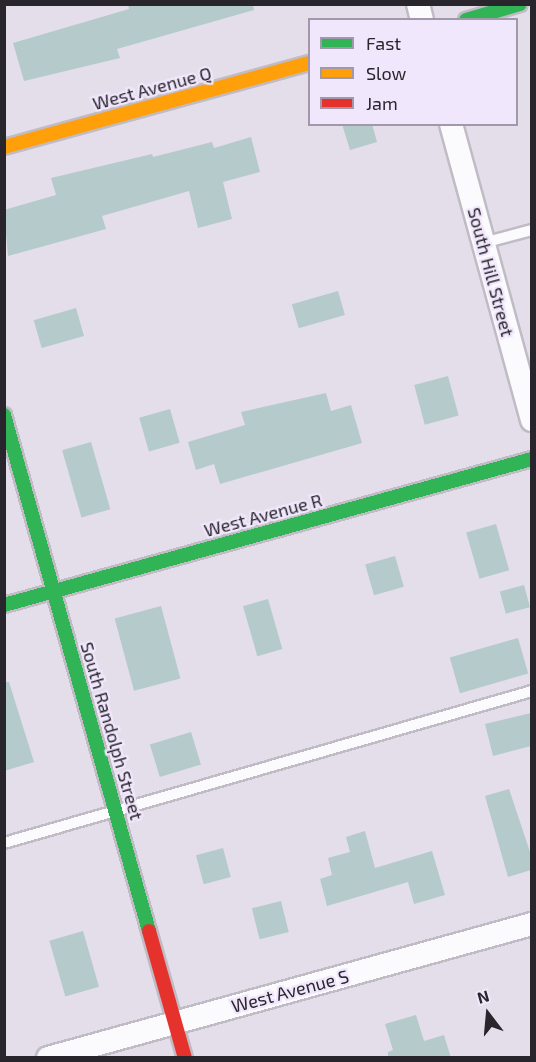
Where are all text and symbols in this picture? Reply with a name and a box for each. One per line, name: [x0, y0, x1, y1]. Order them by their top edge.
legend: [308, 18, 518, 126]
text: Fast: [366, 32, 401, 54]
street label: West Avenue Q: [90, 62, 214, 114]
text: Slow: [366, 62, 406, 84]
text: Jam: [366, 92, 398, 114]
street label: South Hill Street: [463, 205, 519, 339]
street label: West Avenue R: [201, 489, 325, 541]
street label: South Randolph Street: [76, 639, 148, 823]
street label: West Avenue S: [229, 965, 351, 1017]
north arrow: [458, 984, 518, 1044]
text: N: [475, 985, 491, 1007]

